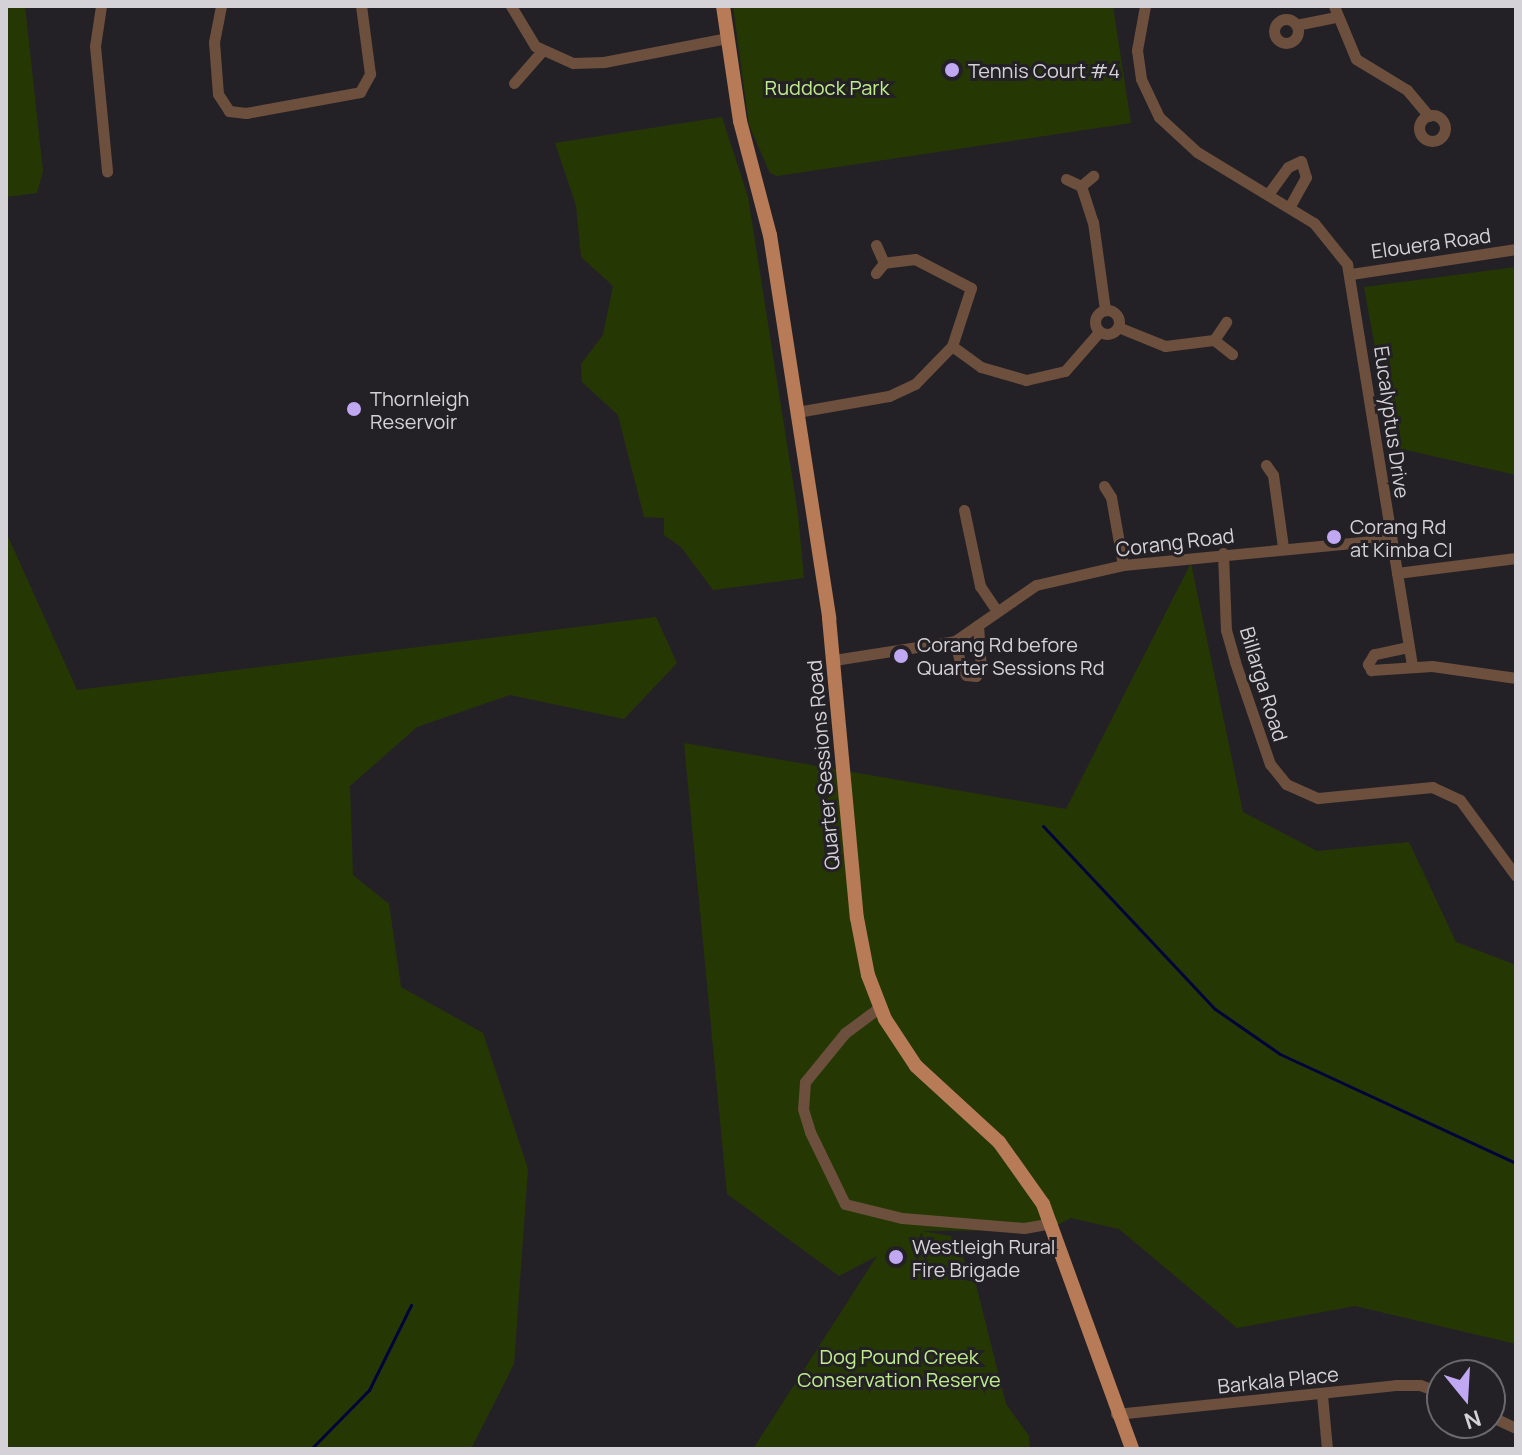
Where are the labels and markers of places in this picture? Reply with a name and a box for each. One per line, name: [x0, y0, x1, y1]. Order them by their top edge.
place label: Tennis Court #4: [968, 58, 1120, 82]
marker: Tennis Court #4: [943, 61, 961, 79]
place label: Thornleigh Reservoir: [370, 386, 469, 433]
marker: Thornleigh Reservoir: [345, 400, 363, 418]
place label: Corang Rd at Kimba Cl: [1350, 514, 1453, 561]
marker: Corang Rd at Kimba Cl: [1325, 528, 1343, 546]
place label: Corang Rd before Quarter Sessions Rd: [917, 632, 1105, 679]
marker: Corang Rd before Quarter Sessions Rd: [892, 647, 910, 665]
place label: Westleigh Rural Fire Brigade: [912, 1234, 1056, 1281]
marker: Westleigh Rural Fire Brigade: [887, 1248, 905, 1266]

